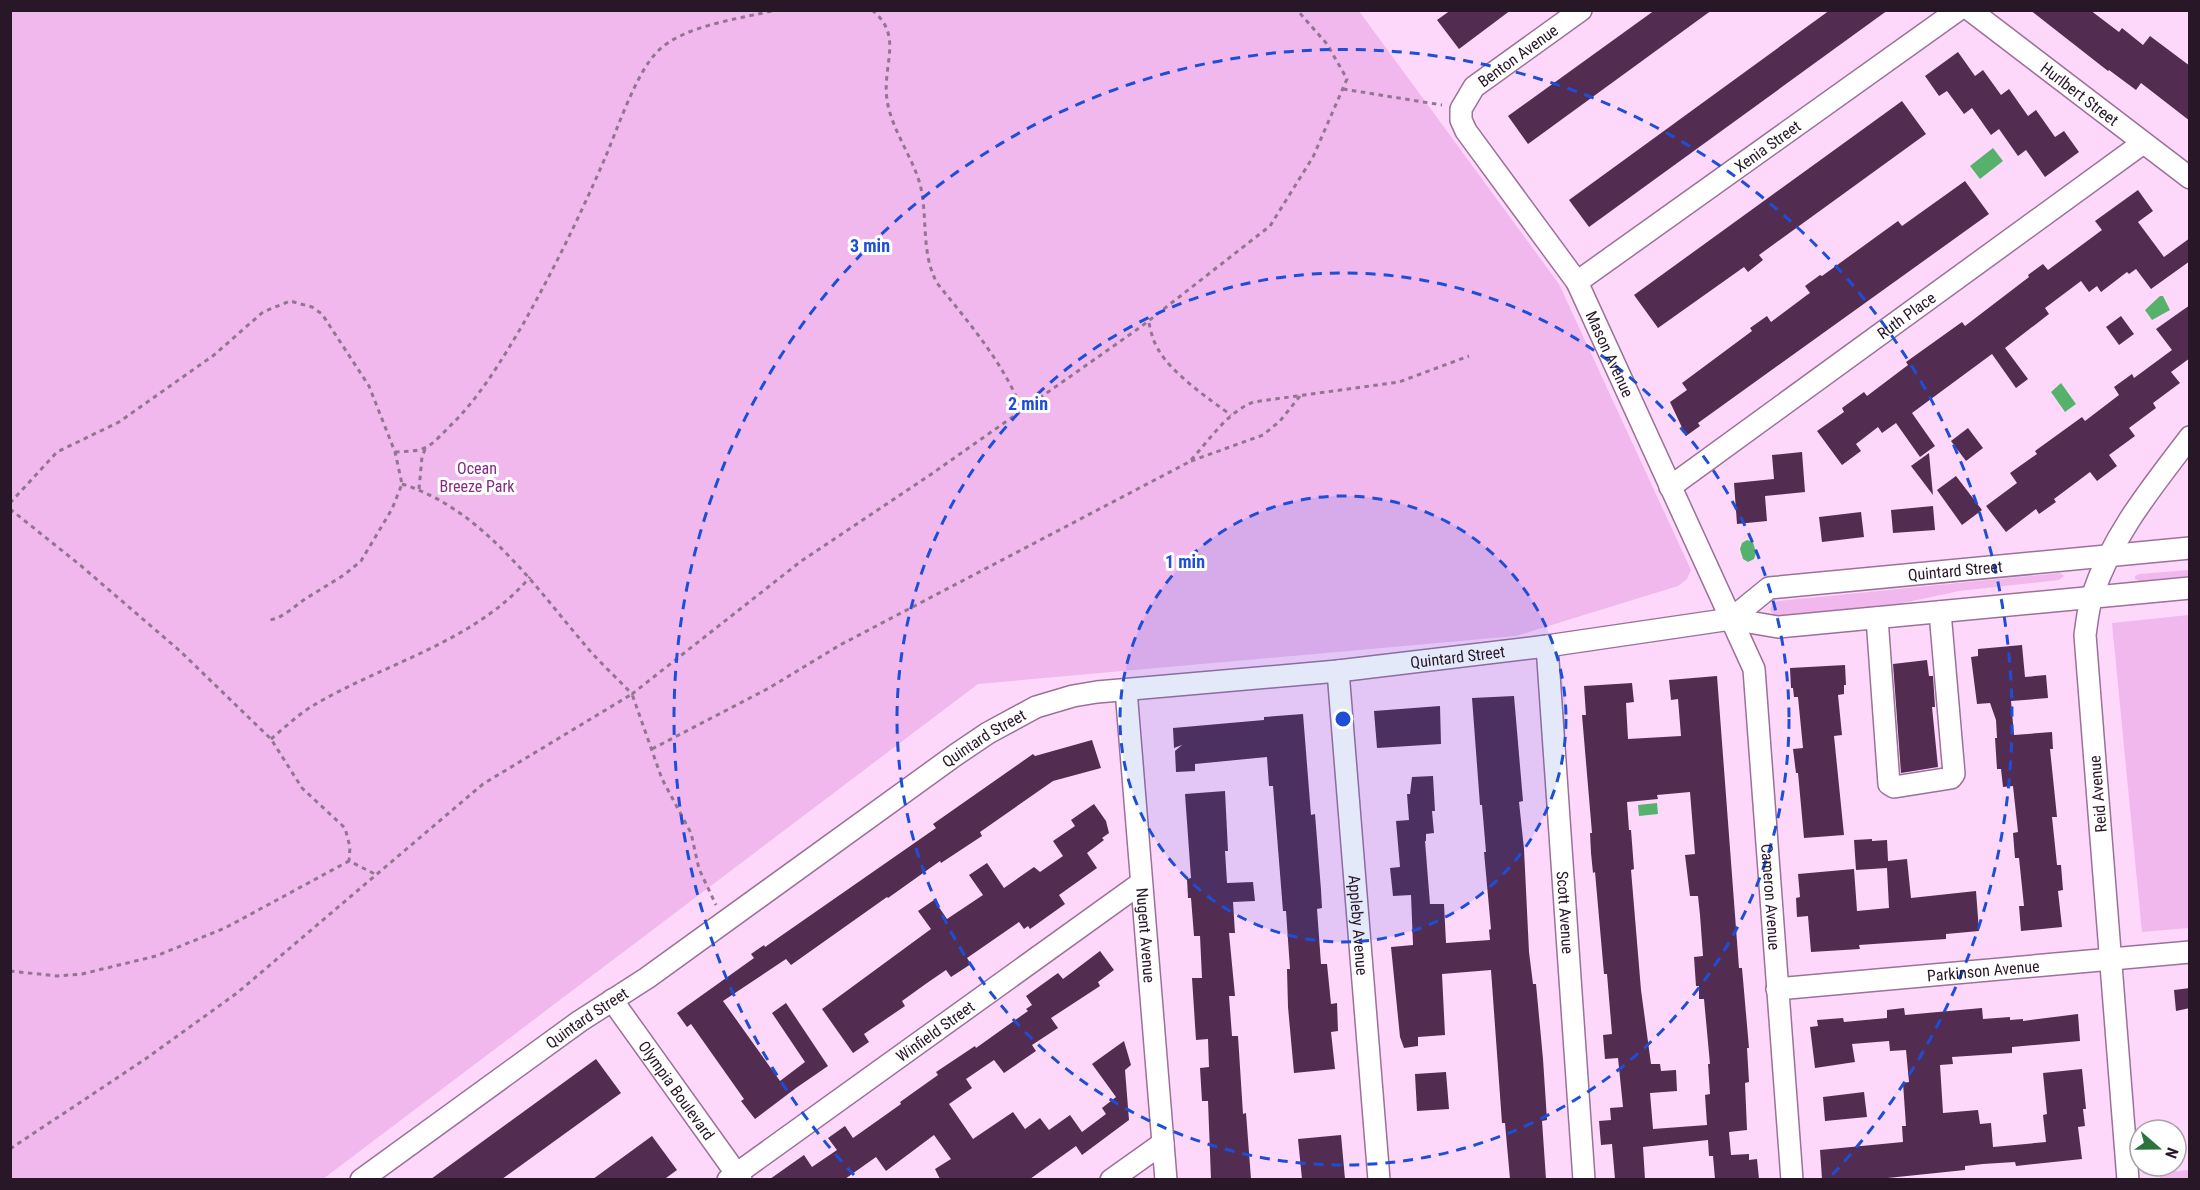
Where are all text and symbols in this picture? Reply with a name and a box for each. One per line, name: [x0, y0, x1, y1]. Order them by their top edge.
street label: Benton Avenue: [1474, 21, 1562, 91]
street label: Hurlbert Street: [2037, 58, 2123, 130]
street label: Xenia Street: [1731, 116, 1804, 176]
text: 3 min: [850, 235, 890, 256]
street label: Ruth Place: [1873, 288, 1939, 343]
street label: Mason Avenue: [1582, 308, 1638, 400]
text: 2 min: [1008, 393, 1048, 414]
park label: Ocean Breeze Park: [439, 459, 515, 496]
text: 1 min: [1165, 551, 1205, 572]
street label: Quintard Street: [1907, 556, 2004, 584]
street label: Quintard Street: [1409, 642, 1506, 672]
street label: Quintard Street: [938, 705, 1029, 771]
centre of rings: [1333, 709, 1353, 729]
street label: Reid Avenue: [2085, 755, 2111, 833]
street label: Cameron Avenue: [1758, 843, 1784, 951]
street label: Scott Avenue: [1553, 870, 1578, 954]
street label: Appleby Avenue: [1345, 874, 1372, 976]
street label: Nugent Avenue: [1133, 887, 1159, 983]
street label: Parkinson Avenue: [1926, 956, 2040, 985]
street label: Quintard Street: [542, 983, 632, 1052]
street label: Winfield Street: [892, 996, 978, 1066]
street label: Olympia Boulevard: [635, 1037, 719, 1144]
north arrow: [2128, 1118, 2188, 1178]
text: N: [2161, 1145, 2182, 1161]

